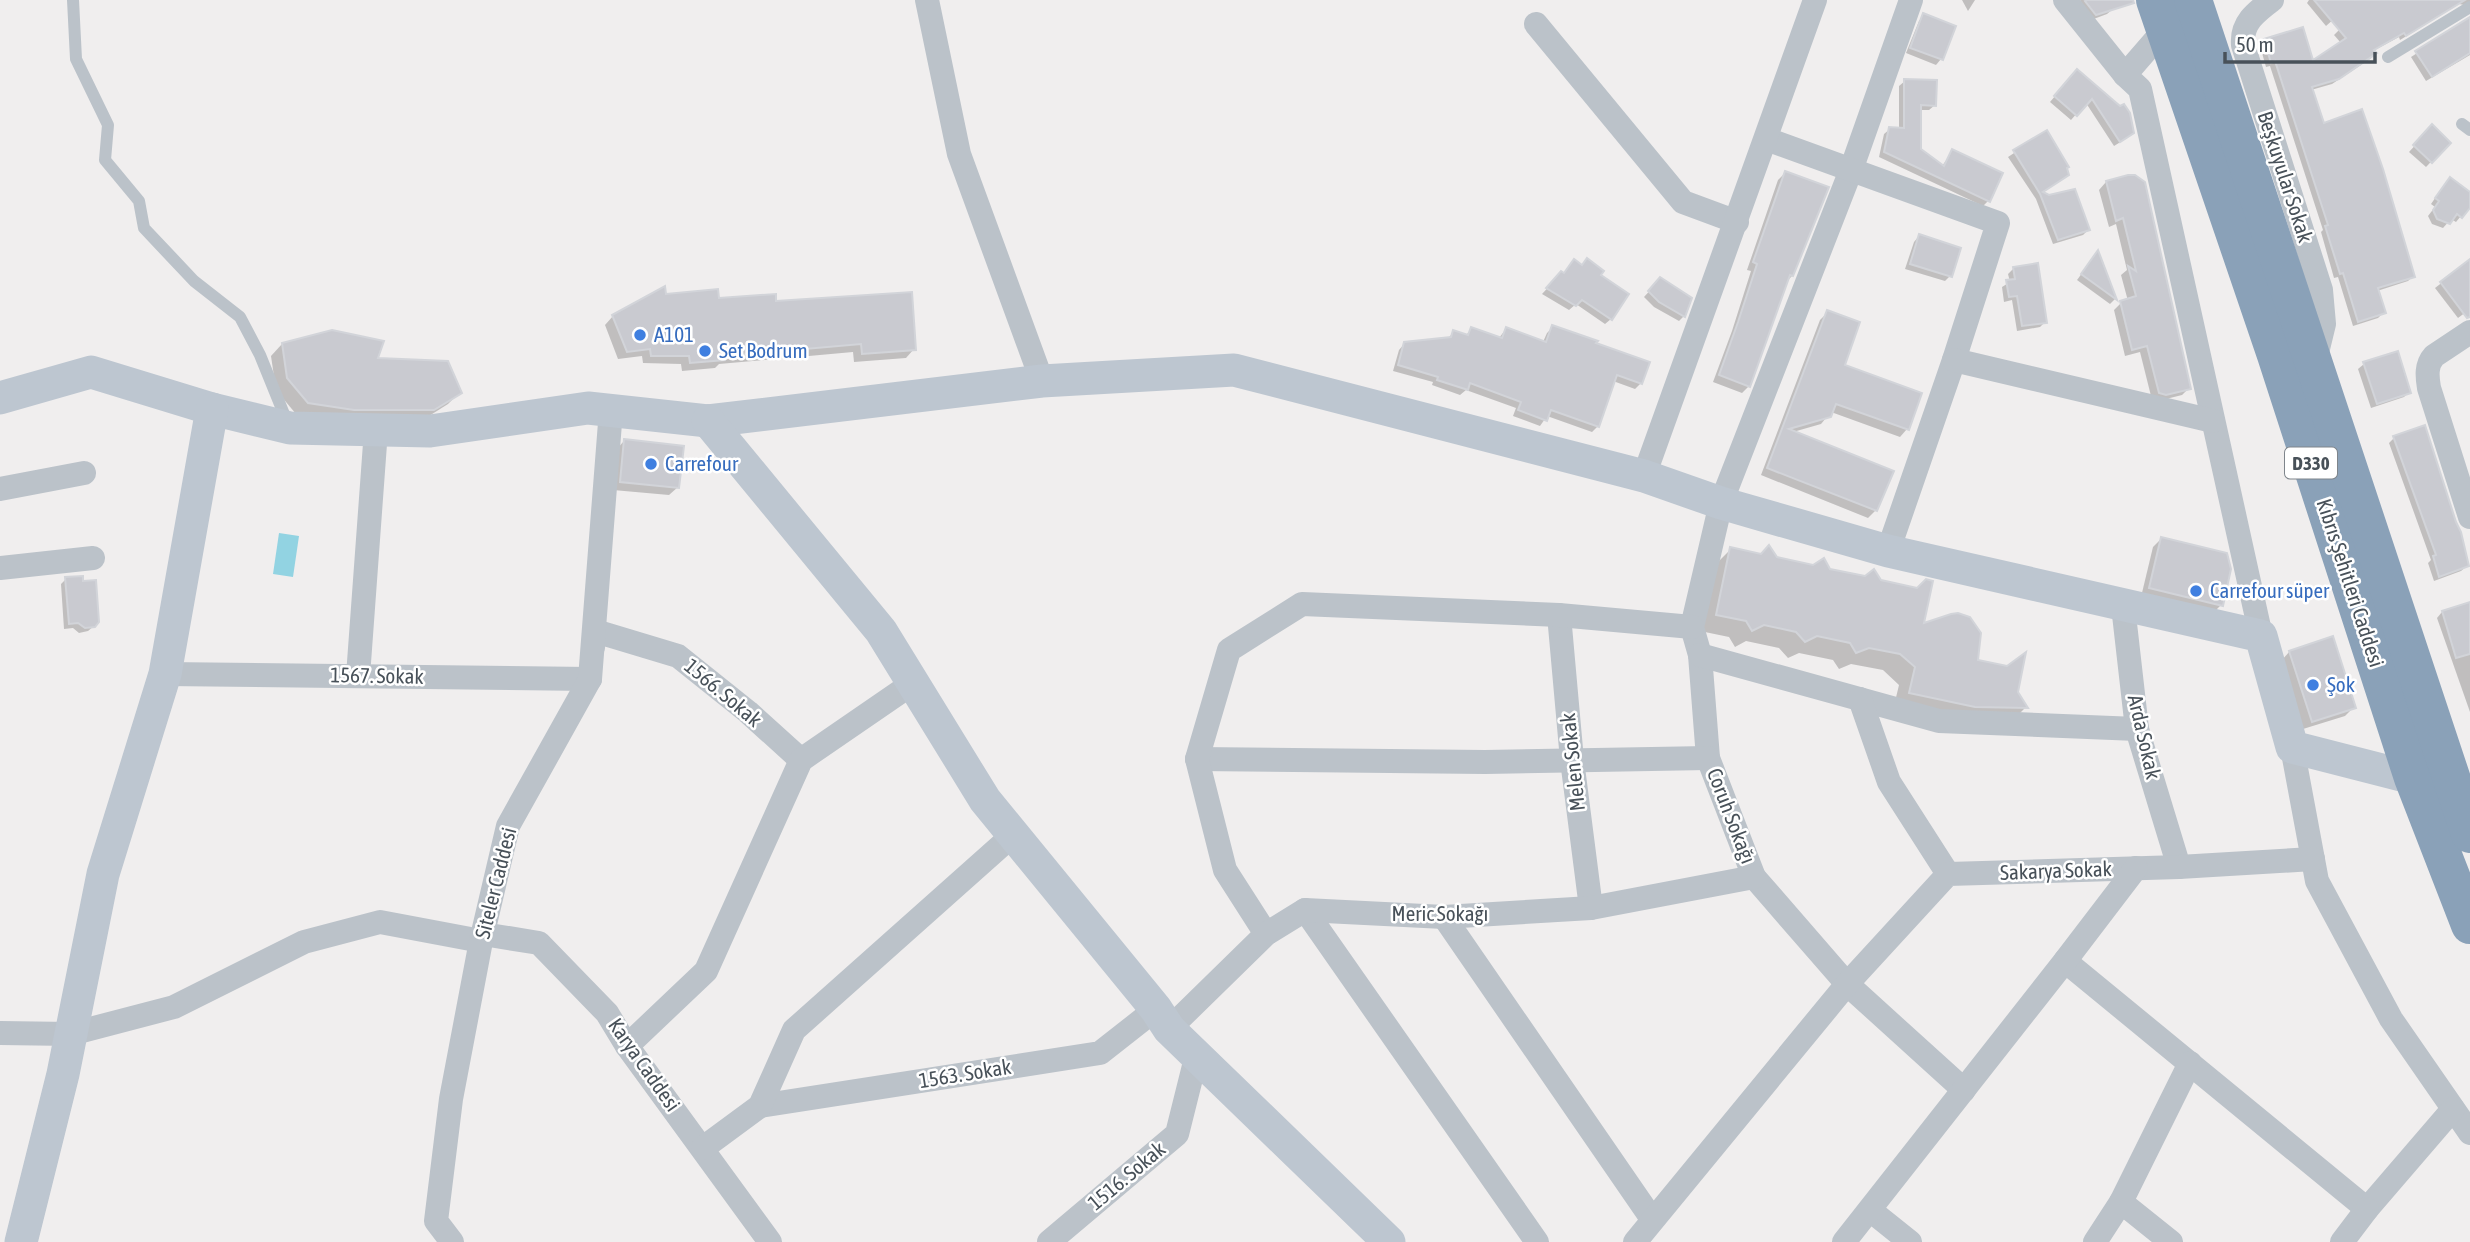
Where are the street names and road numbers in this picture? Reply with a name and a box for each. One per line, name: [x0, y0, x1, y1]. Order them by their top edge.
street label: Beşkuyular Sokak: [2253, 108, 2318, 245]
road number: D330: [2285, 447, 2337, 478]
street label: Kıbrıs Şehitleri Caddesi: [2312, 496, 2389, 670]
street label: 1566. Sokak: [680, 653, 767, 731]
street label: 1567. Sokak: [330, 662, 424, 688]
street label: Arda Sokak: [2124, 692, 2166, 781]
street label: Melen Sokak: [1555, 712, 1589, 812]
street label: Coruh Sokağı: [1703, 765, 1761, 867]
street label: Siteler Caddesi: [470, 825, 520, 941]
street label: Sakarya Sokak: [2000, 856, 2112, 884]
street label: Meric Sokağı: [1392, 901, 1488, 925]
street label: Karya Caddesi: [604, 1013, 686, 1115]
street label: 1563. Sokak: [917, 1054, 1013, 1092]
street label: 1516. Sokak: [1083, 1136, 1170, 1214]

